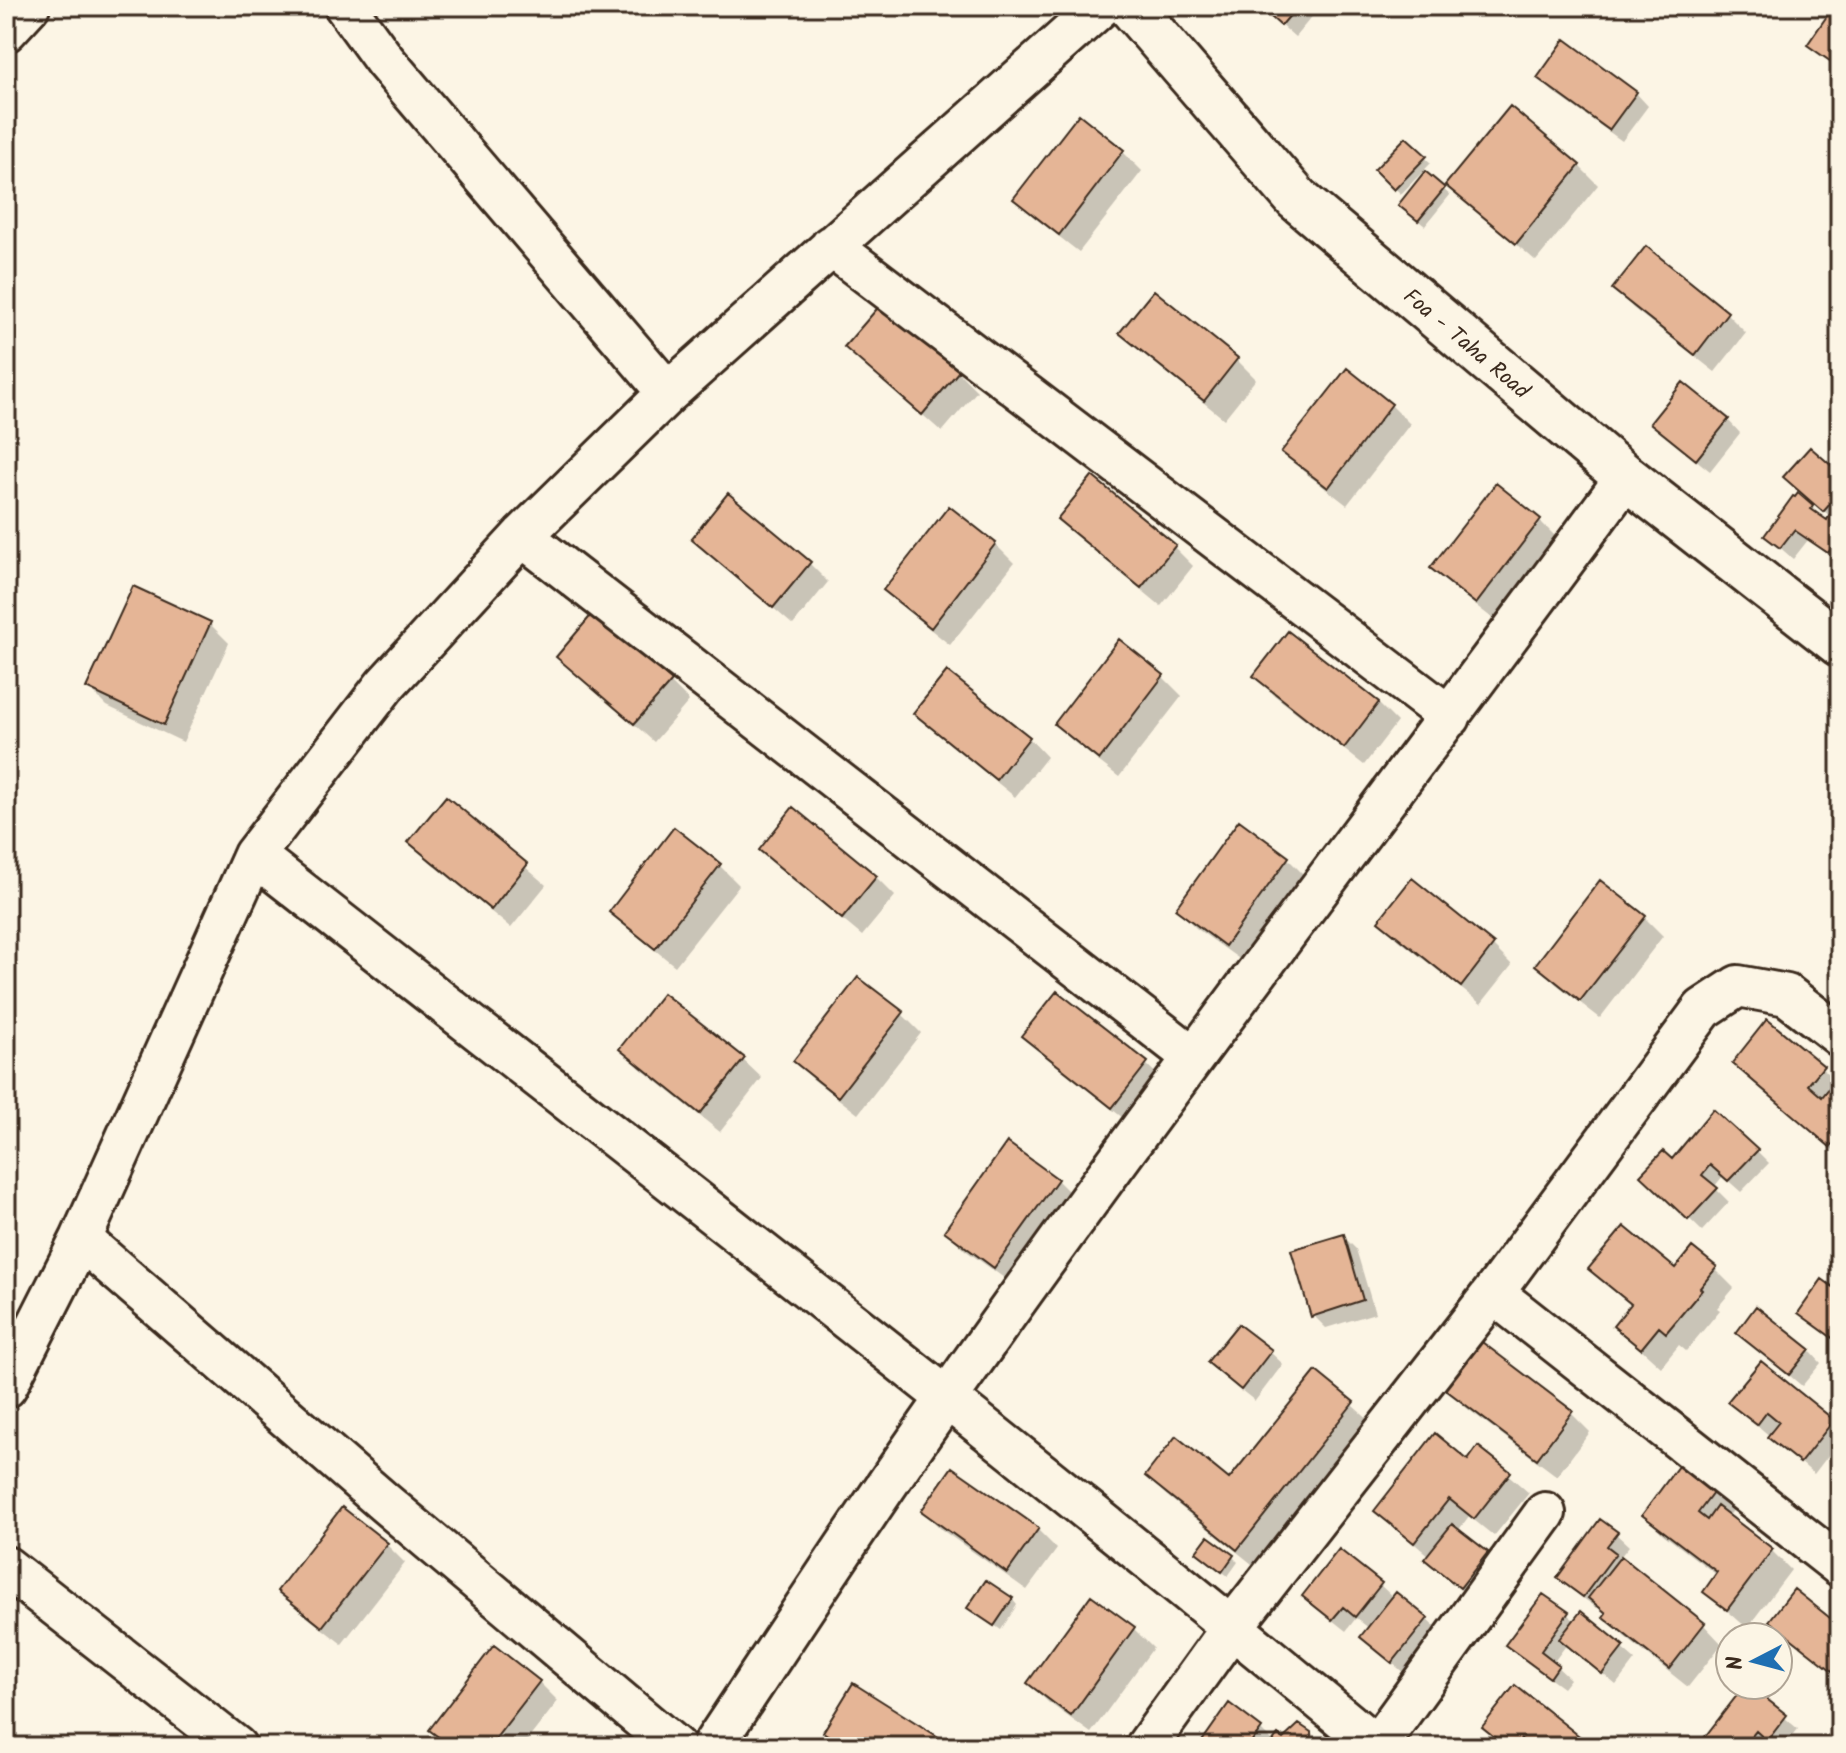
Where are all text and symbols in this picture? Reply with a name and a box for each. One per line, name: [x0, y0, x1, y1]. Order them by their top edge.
street label: Foa - Taha Road: [1394, 281, 1537, 409]
north arrow: [1714, 1621, 1794, 1701]
text: N: [1718, 1654, 1755, 1672]

